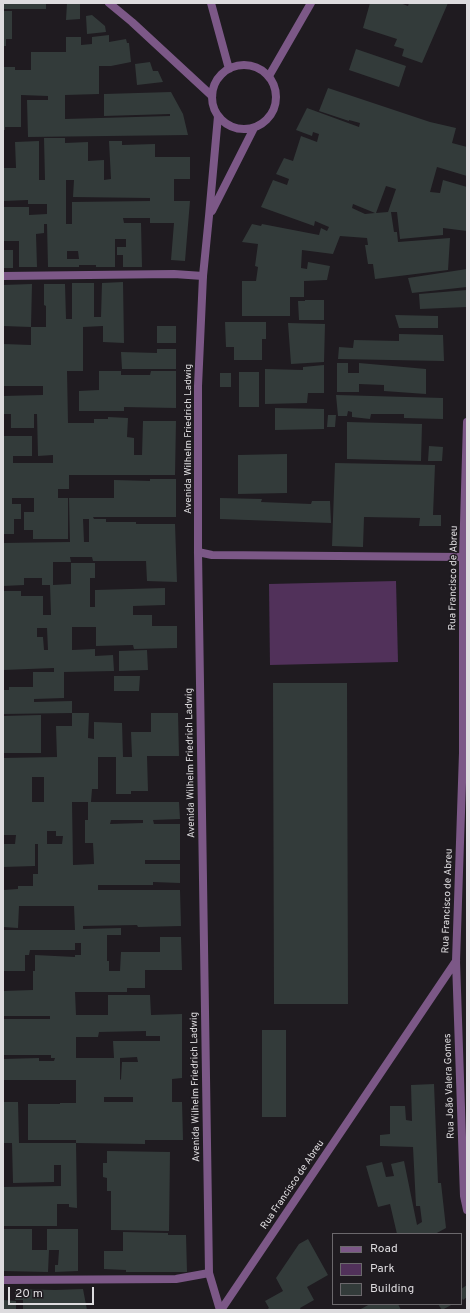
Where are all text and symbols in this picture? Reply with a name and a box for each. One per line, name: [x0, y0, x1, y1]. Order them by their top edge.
street label: Avenida Wilhelm Friedrich Ladwig: [183, 364, 195, 514]
street label: Rua Francisco de Abreu: [447, 525, 461, 631]
street label: Avenida Wilhelm Friedrich Ladwig: [184, 688, 198, 838]
street label: Rua Francisco de Abreu: [440, 848, 456, 954]
street label: Avenida Wilhelm Friedrich Ladwig: [189, 1012, 203, 1162]
street label: Rua João Valera Gomes: [442, 1033, 458, 1139]
street label: Rua Francisco de Abreu: [259, 1138, 327, 1232]
legend: [332, 1233, 462, 1305]
text: Road: [370, 1241, 398, 1257]
text: Park: [370, 1261, 395, 1277]
scale bar: [10, 1279, 96, 1305]
text: Building: [370, 1281, 414, 1297]
text: 20 m: [15, 1286, 43, 1302]

